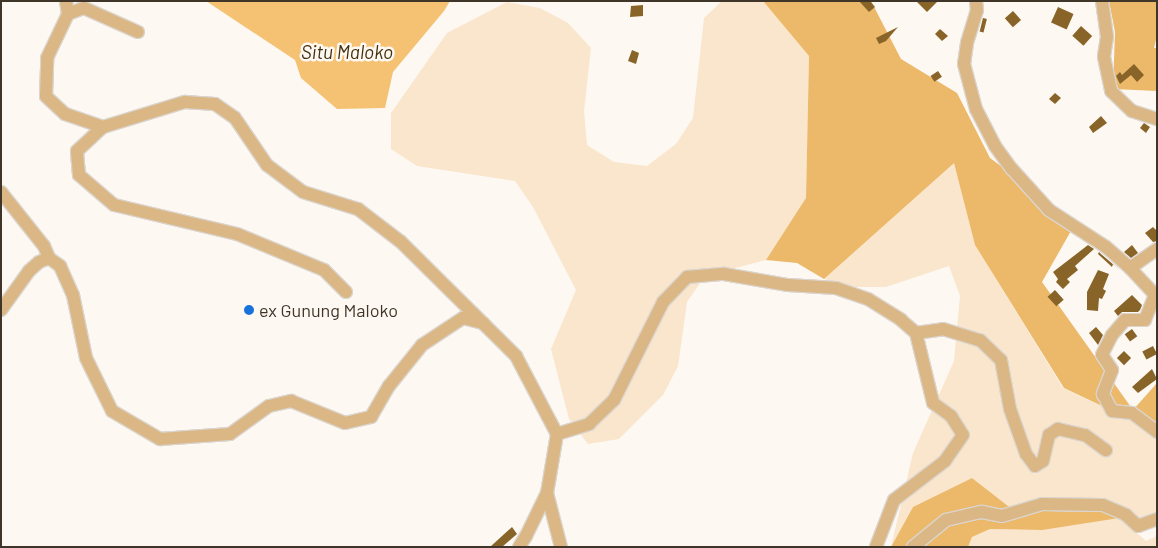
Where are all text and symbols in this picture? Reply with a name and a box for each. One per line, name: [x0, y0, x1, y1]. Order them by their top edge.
water label: Situ Maloko: [301, 41, 393, 63]
place label: ex Gunung Maloko: [259, 299, 398, 321]
marker: ex Gunung Maloko: [243, 304, 255, 316]

